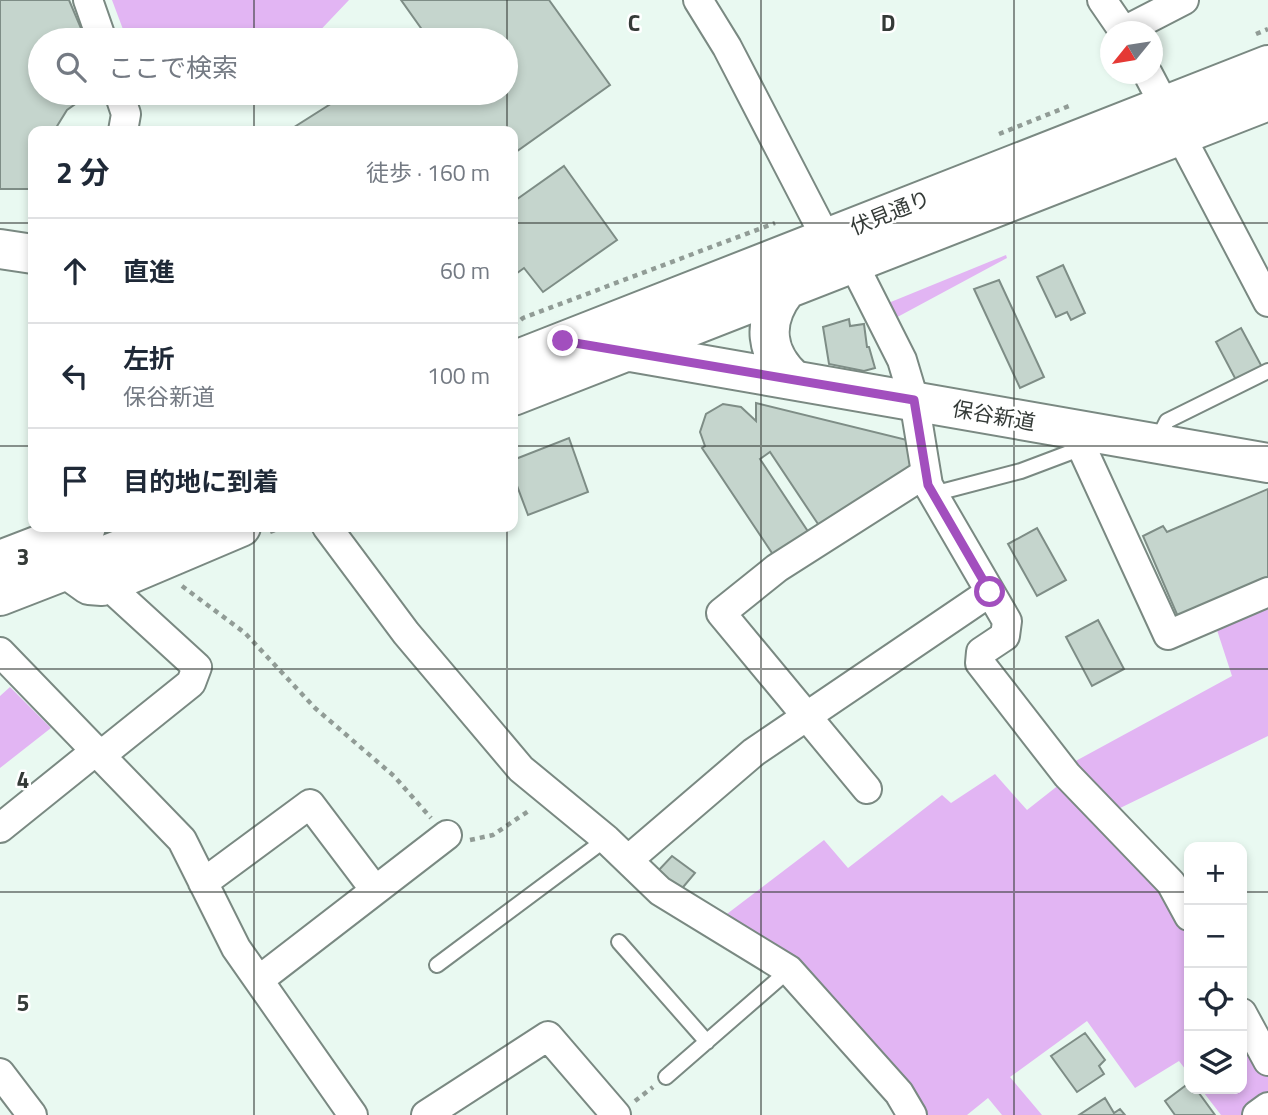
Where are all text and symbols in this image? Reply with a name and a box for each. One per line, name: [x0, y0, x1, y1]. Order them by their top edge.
text: C: [628, 5, 640, 40]
text: D: [881, 5, 895, 40]
north arrow: [1100, 21, 1163, 84]
search box: [28, 28, 518, 105]
icon: search: [52, 48, 90, 86]
text: ここで検索: [108, 48, 238, 87]
text: 2 分: [56, 149, 109, 195]
text: 徒歩 · 160 m: [366, 155, 490, 190]
street label: 伏見通り: [845, 181, 935, 243]
icon: ahead: [56, 252, 94, 290]
text: 直進: [123, 252, 175, 291]
text: 60 m: [440, 253, 490, 288]
route end: [547, 325, 578, 356]
text: 左折: [123, 339, 175, 378]
icon: left: [56, 357, 94, 395]
text: 100 m: [427, 358, 490, 393]
text: 保谷新道: [123, 379, 215, 414]
street label: 保谷新道: [950, 392, 1038, 438]
icon: arrive: [56, 462, 94, 500]
text: 目的地に到着: [123, 462, 279, 501]
text: 3: [17, 539, 29, 574]
route start: [974, 576, 1005, 607]
text: 4: [17, 762, 29, 797]
map controls: [1184, 842, 1247, 1094]
button: +: [1184, 842, 1247, 905]
button: −: [1184, 905, 1247, 968]
button: locate: [1184, 968, 1247, 1031]
text: 5: [17, 985, 29, 1020]
button: layers: [1184, 1031, 1247, 1094]

